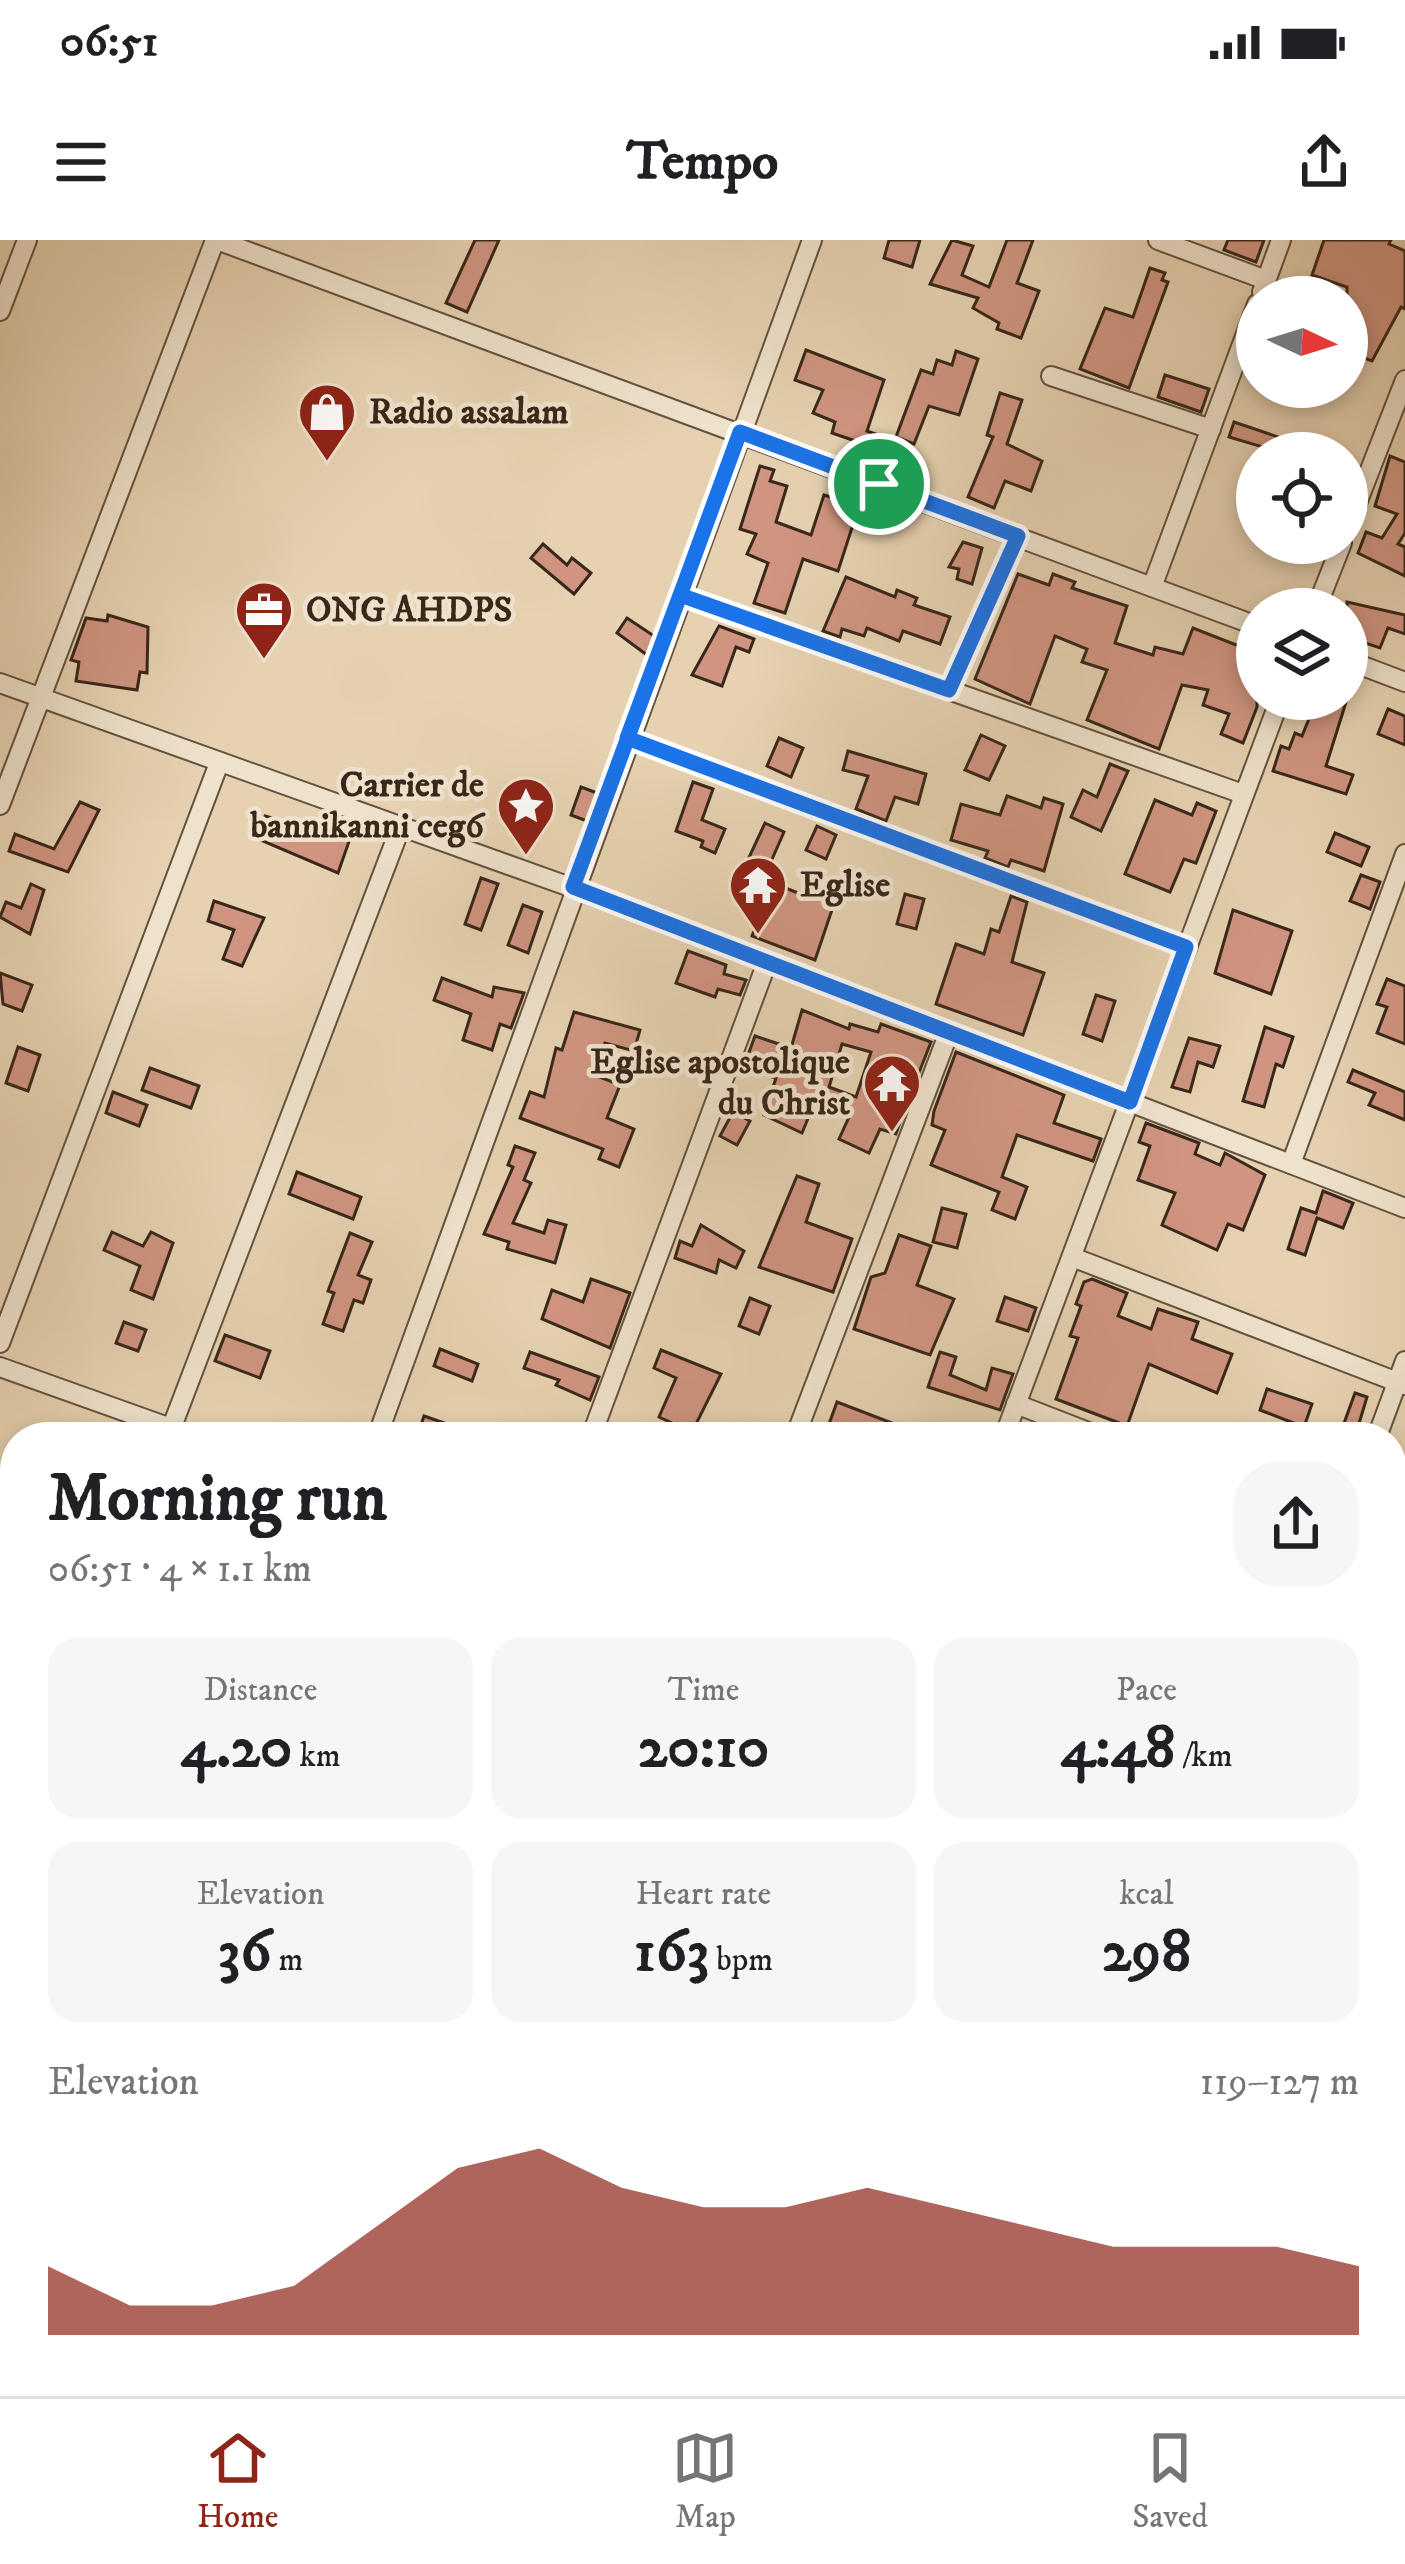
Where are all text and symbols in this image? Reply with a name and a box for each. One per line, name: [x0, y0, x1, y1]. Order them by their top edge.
text: 06:51: [60, 14, 158, 70]
icon: menu: [48, 129, 114, 195]
text: Tempo: [627, 129, 778, 196]
icon: share: [1291, 129, 1357, 195]
north arrow: [1236, 276, 1368, 408]
map controls: [1236, 276, 1368, 720]
shop icon: Radio assalam: [296, 381, 358, 463]
place label: Radio assalam: [369, 390, 569, 435]
button: locate: [1236, 432, 1368, 564]
pin: [828, 433, 930, 535]
icon: arrive: [846, 451, 912, 517]
office icon: ONG AHDPS: [233, 579, 295, 661]
place label: ONG AHDPS: [306, 588, 512, 633]
button: layers: [1236, 588, 1368, 720]
place label: Carrier de bannikanni ceg6: [250, 763, 486, 849]
place icon: Carrier de bannikanni ceg6: [495, 775, 557, 857]
temple icon: Eglise: [727, 854, 789, 936]
place label: Eglise: [800, 863, 890, 908]
place label: Eglise apostolique du Christ: [590, 1040, 850, 1126]
temple icon: Eglise apostolique du Christ: [861, 1052, 923, 1134]
text: Morning run: [48, 1459, 387, 1541]
button: share: [1233, 1461, 1359, 1587]
text: 06:51 · 4 × 1.1 km: [48, 1545, 312, 1594]
text: Distance: [204, 1670, 317, 1711]
text: Time: [668, 1670, 739, 1711]
text: Pace: [1116, 1670, 1177, 1711]
text: 4.20: [180, 1711, 292, 1786]
text: 20:10: [638, 1711, 769, 1786]
text: 4:48: [1061, 1711, 1175, 1786]
text: km: [292, 1736, 341, 1777]
text: /km: [1175, 1736, 1232, 1777]
text: Elevation: [197, 1874, 324, 1915]
text: Heart rate: [636, 1874, 771, 1915]
text: kcal: [1119, 1874, 1174, 1915]
text: 36: [218, 1915, 271, 1990]
text: 163: [634, 1915, 709, 1990]
text: 298: [1102, 1915, 1191, 1990]
text: m: [271, 1940, 303, 1981]
text: bpm: [709, 1940, 773, 1981]
text: Elevation: [48, 2058, 199, 2107]
text: 119–127 m: [1200, 2058, 1359, 2107]
tab: Home: [197, 2425, 279, 2538]
tab: Map: [672, 2425, 738, 2538]
tab: Saved: [1132, 2425, 1208, 2538]

